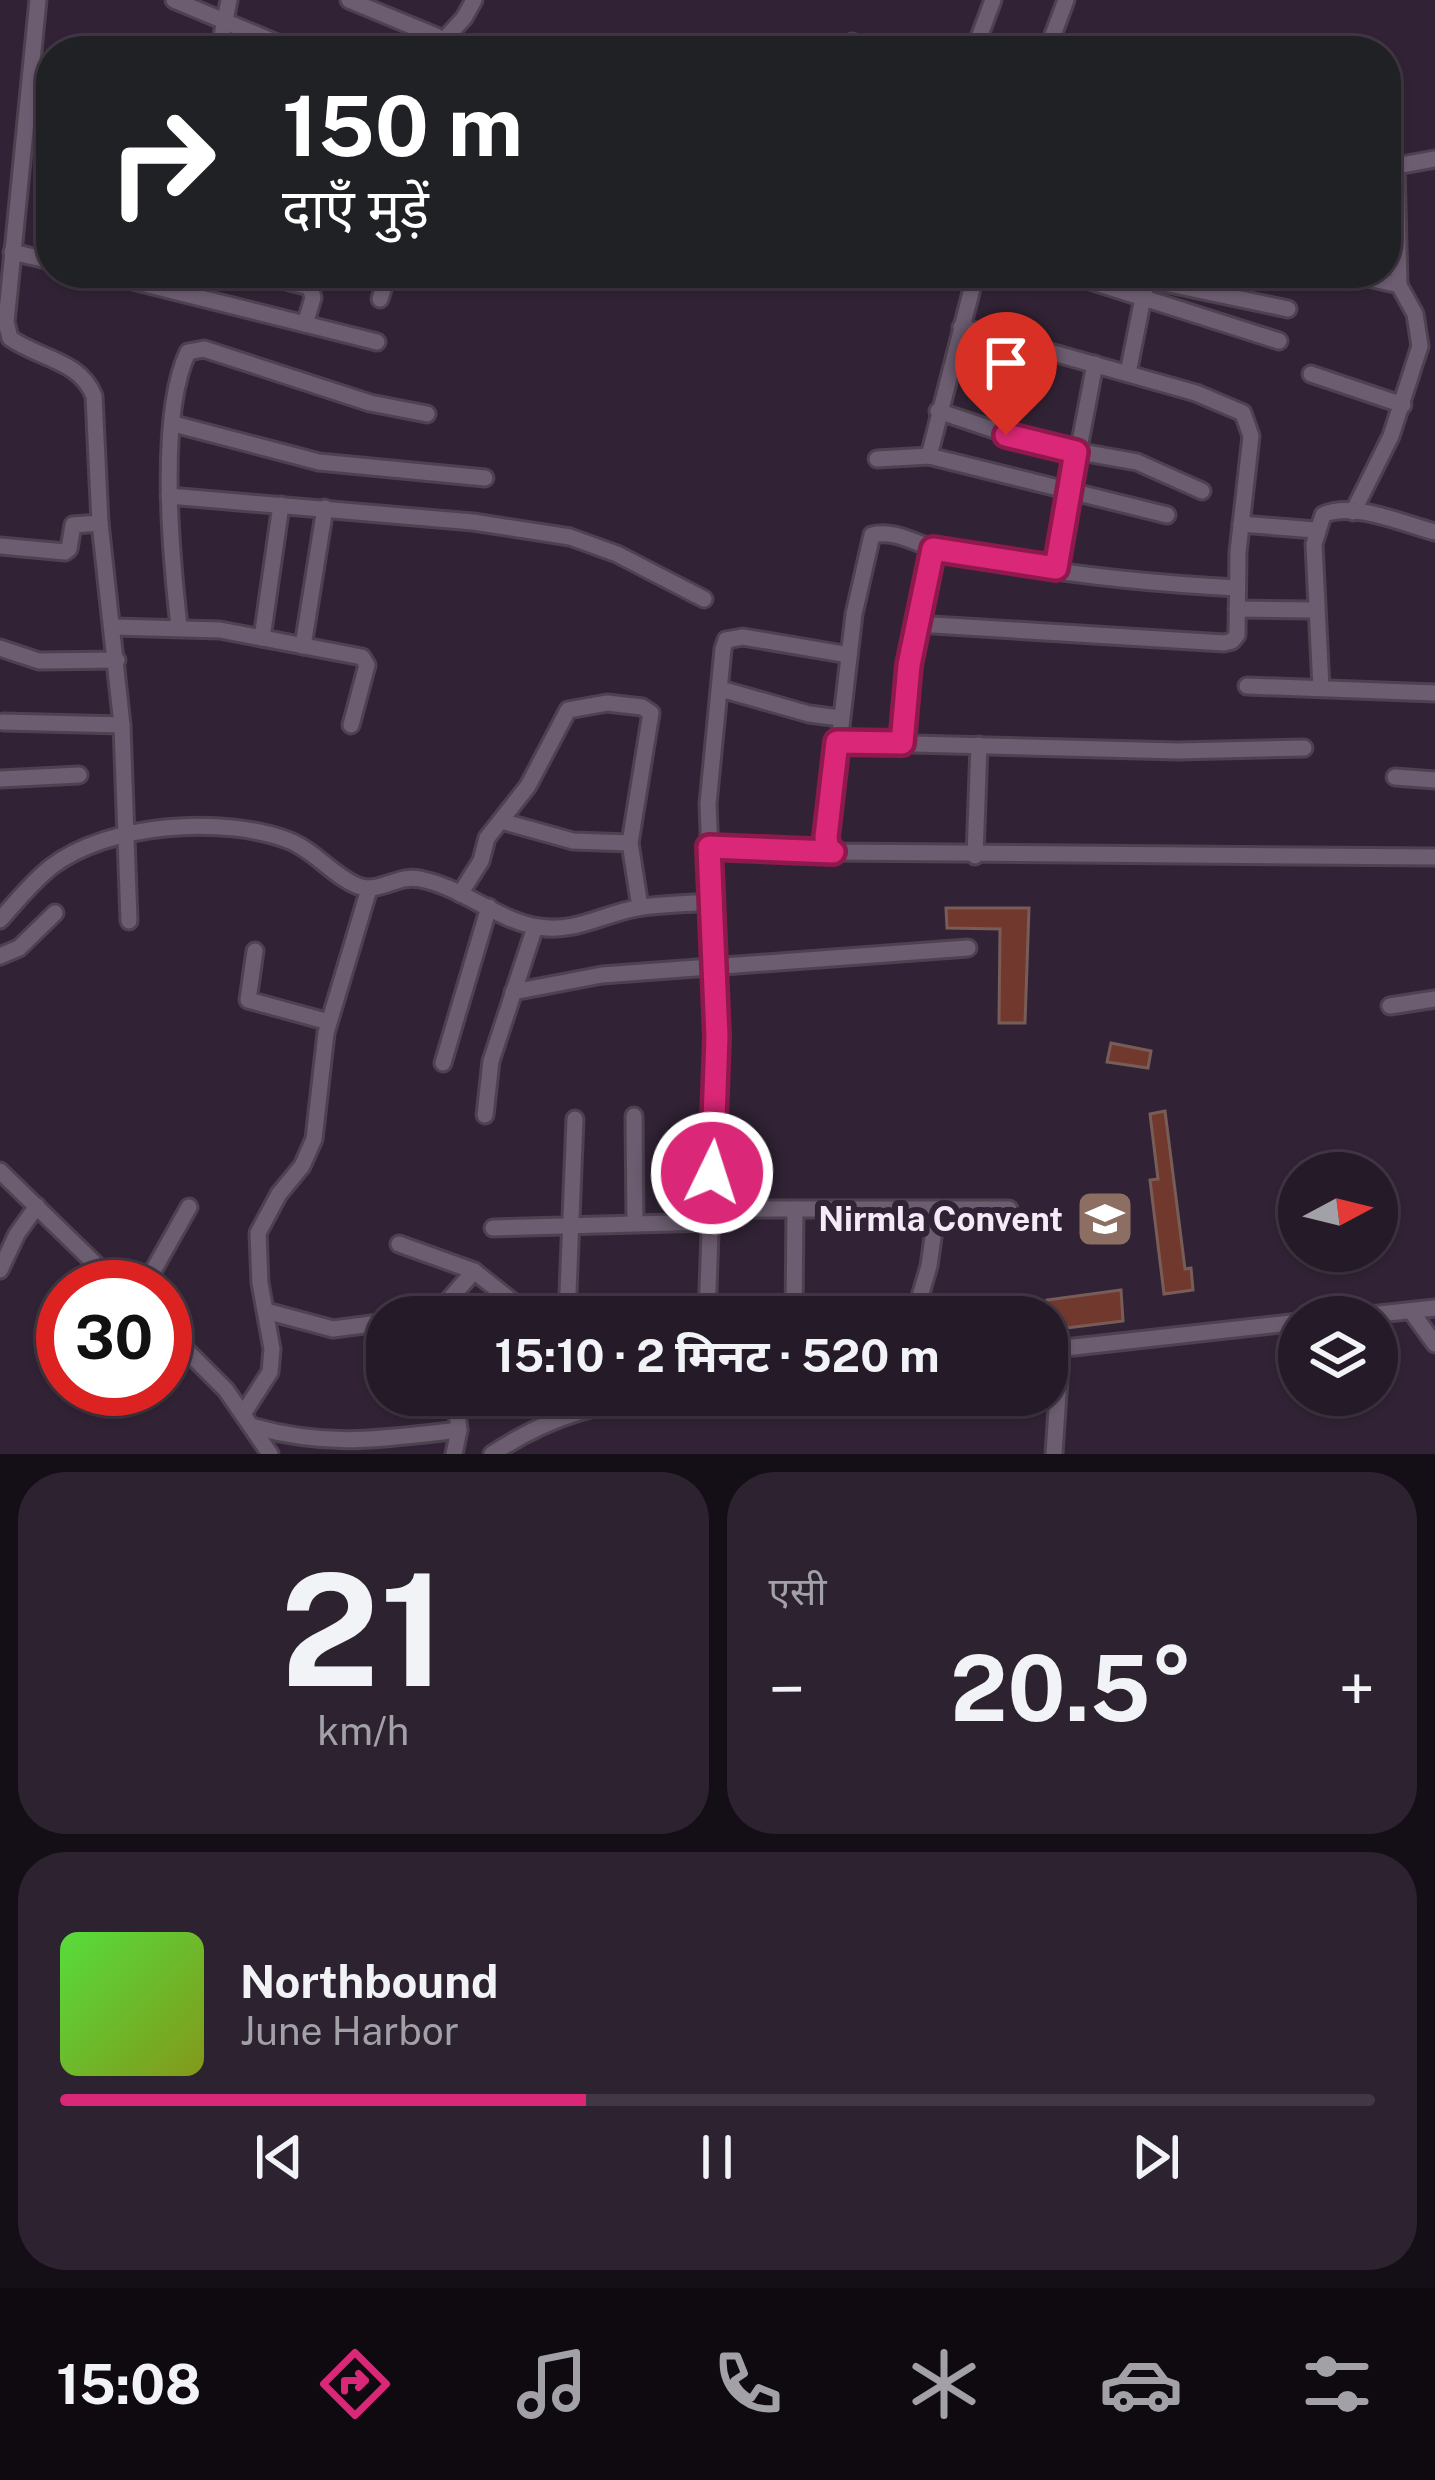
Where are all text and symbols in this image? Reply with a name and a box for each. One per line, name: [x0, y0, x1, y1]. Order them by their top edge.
text: 150 m: [282, 76, 523, 175]
icon: right: [84, 84, 240, 240]
text: दाएँ मुड़ें: [282, 177, 429, 240]
pin: [955, 312, 1057, 435]
icon: arrive: [973, 330, 1039, 396]
position arrow: [649, 1110, 775, 1236]
north arrow: [1278, 1152, 1398, 1272]
map controls: [1278, 1152, 1398, 1416]
school or university icon: Nirmla Convent: [1074, 1188, 1136, 1250]
place label: Nirmla Convent: [818, 1200, 1063, 1238]
speed limit sign: 30: [36, 1260, 192, 1416]
button: layers: [1278, 1296, 1398, 1416]
text: 15:10 · 2 मिनट · 520 m: [494, 1329, 940, 1382]
text: 21: [280, 1538, 446, 1721]
text: एसी: [769, 1568, 827, 1614]
text: 20.5°: [950, 1635, 1193, 1741]
text: −: [769, 1650, 805, 1728]
text: +: [1338, 1650, 1375, 1728]
text: km/h: [317, 1708, 409, 1754]
text: Northbound: [240, 1955, 498, 2008]
text: June Harbor: [240, 2008, 459, 2054]
icon: previous: [246, 2124, 312, 2190]
icon: pause: [684, 2124, 750, 2190]
icon: next: [1123, 2124, 1189, 2190]
icon: directions: [313, 2342, 397, 2426]
icon: music: [510, 2342, 594, 2426]
icon: phone: [706, 2342, 790, 2426]
icon: climate: [902, 2342, 986, 2426]
icon: car: [1099, 2342, 1183, 2426]
icon: filters: [1295, 2342, 1379, 2426]
text: 15:08: [56, 2353, 201, 2416]

